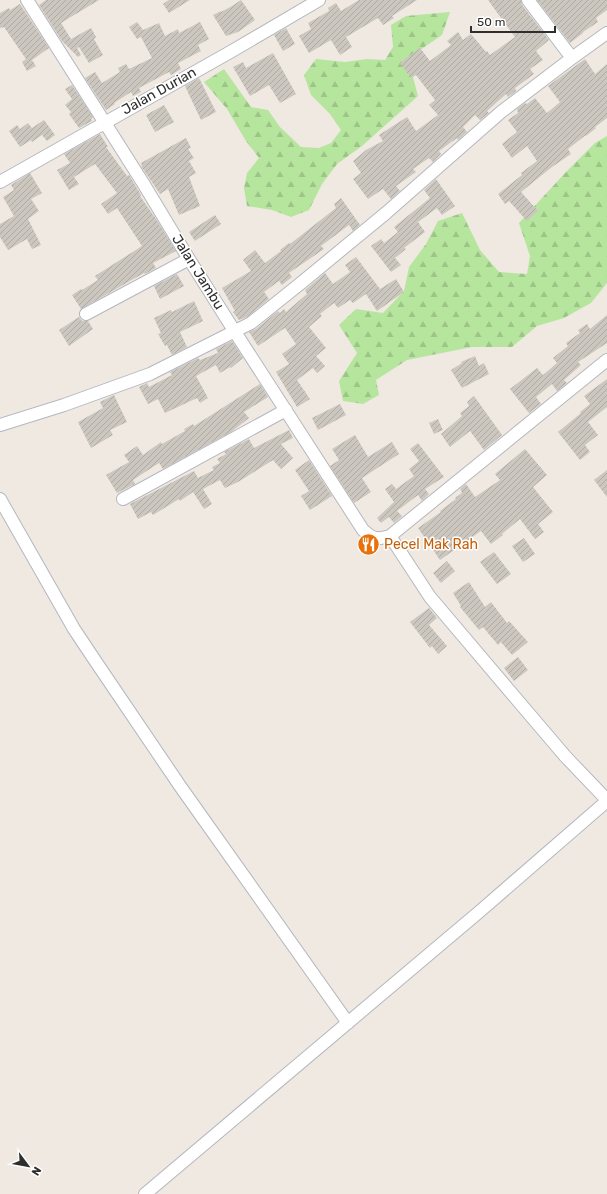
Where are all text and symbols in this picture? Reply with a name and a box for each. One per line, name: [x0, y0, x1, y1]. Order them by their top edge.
scale bar: [471, 8, 555, 34]
text: 50 m: [477, 15, 505, 29]
street label: Jalan Durian: [119, 64, 199, 118]
street label: Jalan Jambu: [168, 231, 228, 313]
restaurant icon: Pecel Mak Rah: [355, 531, 381, 557]
place label: Pecel Mak Rah: [384, 536, 478, 553]
north arrow: [8, 1146, 48, 1186]
text: N: [28, 1164, 44, 1178]

